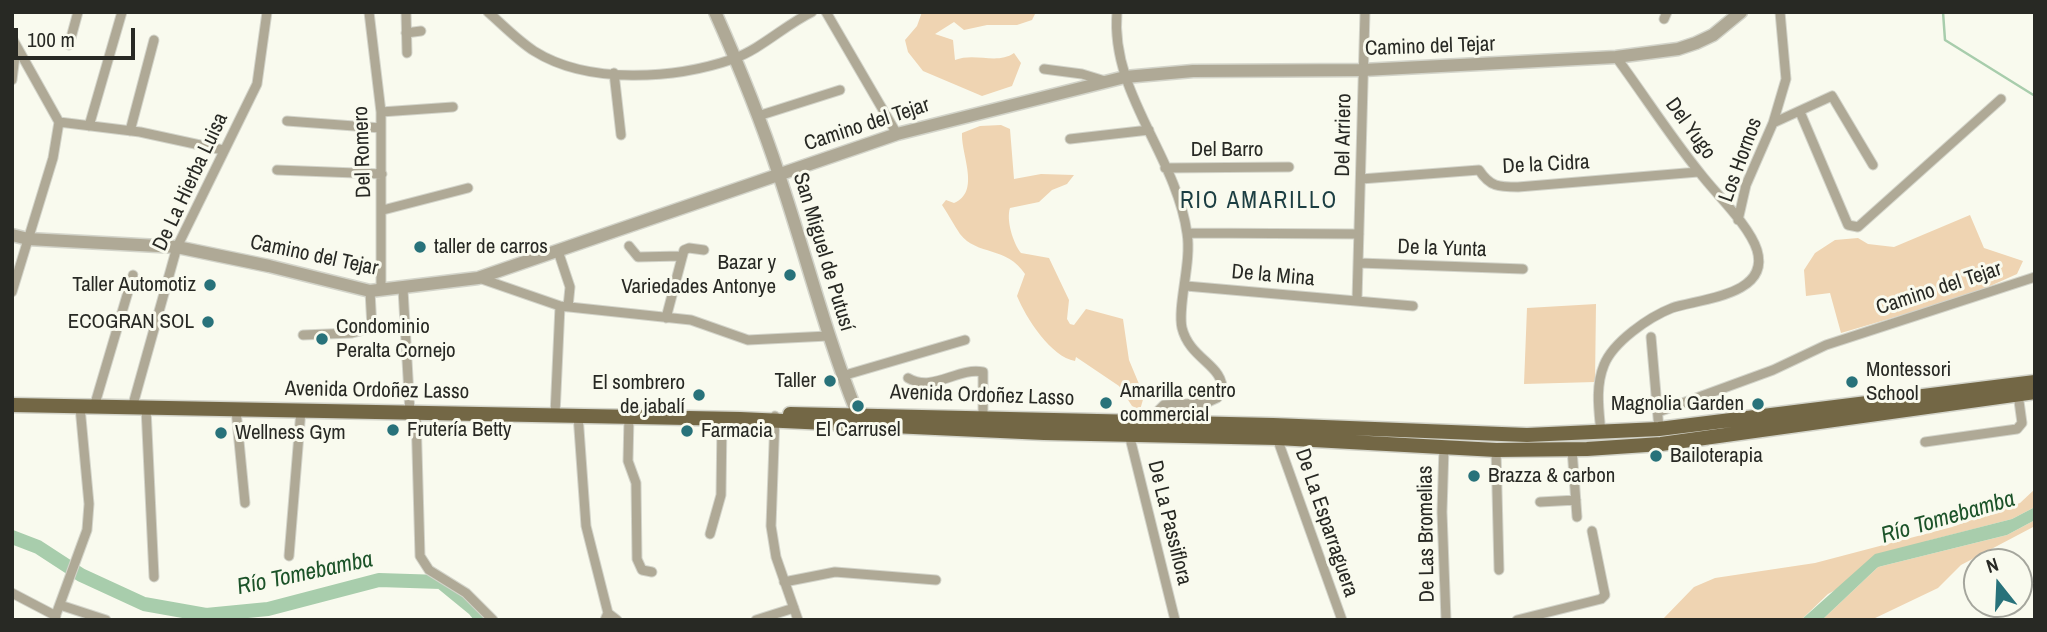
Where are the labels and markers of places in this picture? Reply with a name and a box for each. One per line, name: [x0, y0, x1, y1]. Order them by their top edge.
place label: taller de carros: [434, 234, 548, 260]
marker: taller de carros: [412, 239, 428, 255]
place label: Bazar y Variedades Antonye: [621, 250, 776, 300]
marker: Bazar y Variedades Antonye: [782, 267, 798, 283]
place label: Taller Automotiz: [72, 272, 196, 298]
marker: Taller Automotiz: [202, 277, 218, 293]
place label: ECOGRAN SOL: [68, 309, 194, 335]
marker: ECOGRAN SOL: [200, 314, 216, 330]
place label: Condominio Peralta Cornejo: [336, 314, 456, 364]
marker: Condominio Peralta Cornejo: [314, 331, 330, 347]
place label: Montessori School: [1866, 357, 1951, 407]
place label: Taller: [775, 368, 816, 394]
place label: El sombrero de jabalí: [592, 370, 685, 420]
marker: Taller: [822, 373, 838, 389]
marker: Montessori School: [1844, 374, 1860, 390]
place label: Amarilla centro commercial: [1120, 378, 1236, 428]
marker: El sombrero de jabalí: [691, 387, 707, 403]
place label: Magnolia Garden: [1611, 391, 1744, 417]
marker: Amarilla centro commercial: [1098, 395, 1114, 411]
marker: Magnolia Garden: [1750, 396, 1766, 412]
marker: El Carrusel: [850, 398, 866, 414]
place label: Frutería Betty: [407, 417, 511, 443]
place label: El Carrusel: [815, 417, 901, 443]
place label: Farmacia: [701, 418, 773, 444]
place label: Wellness Gym: [235, 420, 346, 446]
marker: Frutería Betty: [385, 422, 401, 438]
marker: Farmacia: [679, 423, 695, 439]
marker: Wellness Gym: [213, 425, 229, 441]
place label: Bailoterapia: [1670, 443, 1763, 469]
marker: Bailoterapia: [1648, 448, 1664, 464]
place label: Brazza & carbon: [1488, 463, 1615, 489]
marker: Brazza & carbon: [1466, 468, 1482, 484]

